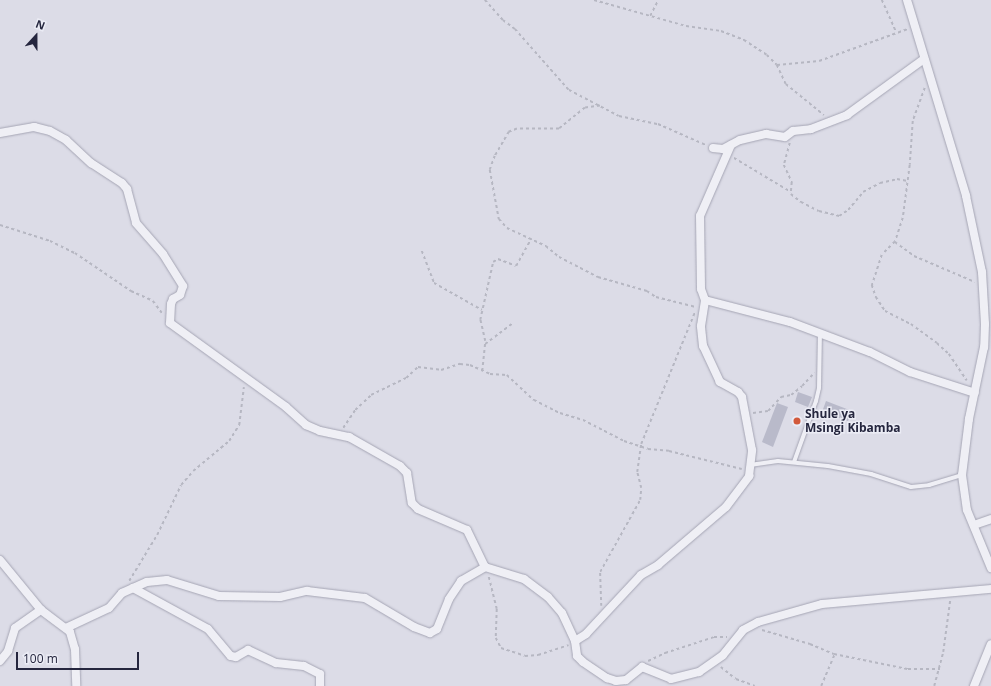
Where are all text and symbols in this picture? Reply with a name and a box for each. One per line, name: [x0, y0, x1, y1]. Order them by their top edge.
north arrow: [16, 16, 56, 56]
text: N: [34, 16, 47, 33]
place label: Shule ya Msingi Kibamba: [805, 407, 900, 435]
marker: Shule ya Msingi Kibamba: [792, 416, 802, 426]
scale bar: [18, 644, 141, 670]
text: 100 m: [23, 650, 58, 667]

